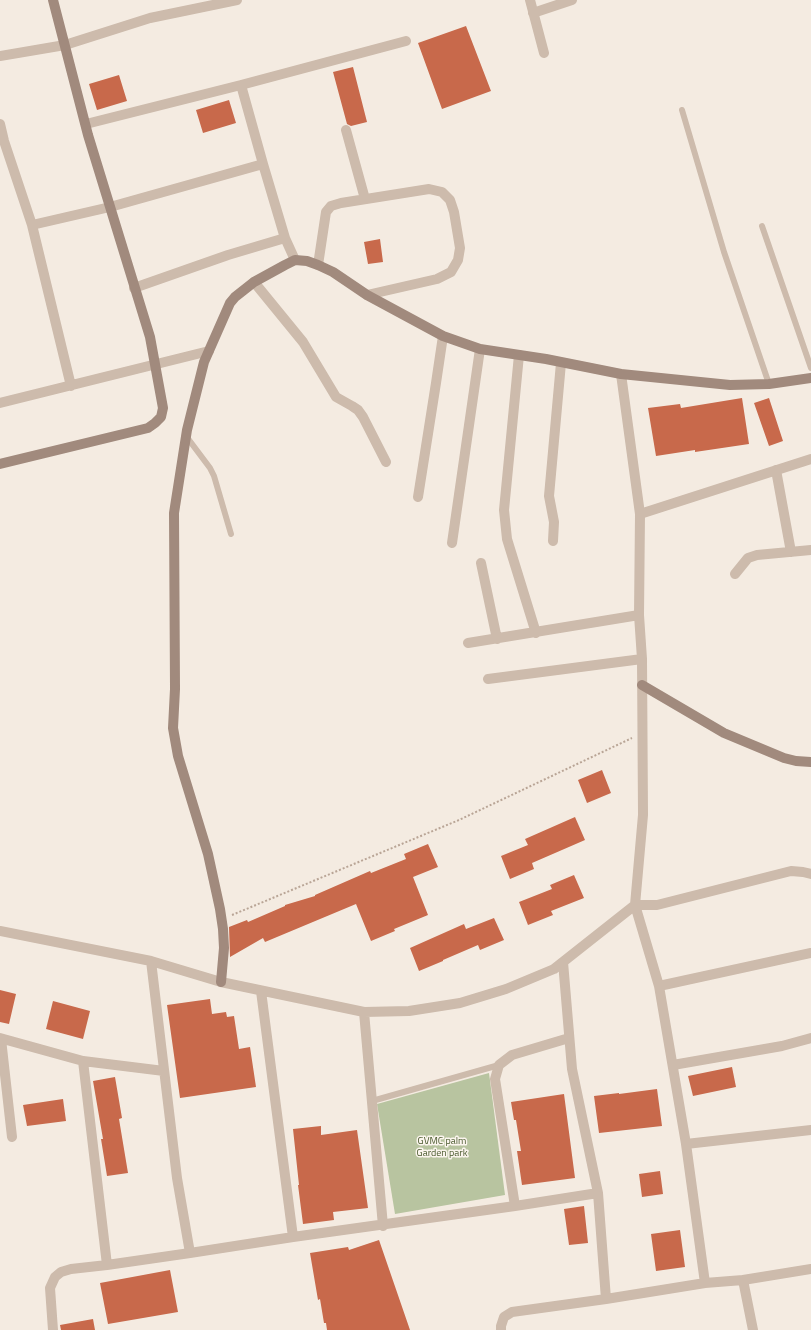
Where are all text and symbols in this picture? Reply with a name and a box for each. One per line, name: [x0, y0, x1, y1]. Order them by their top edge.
park label: GVMC palm Garden park: [417, 1136, 467, 1160]

